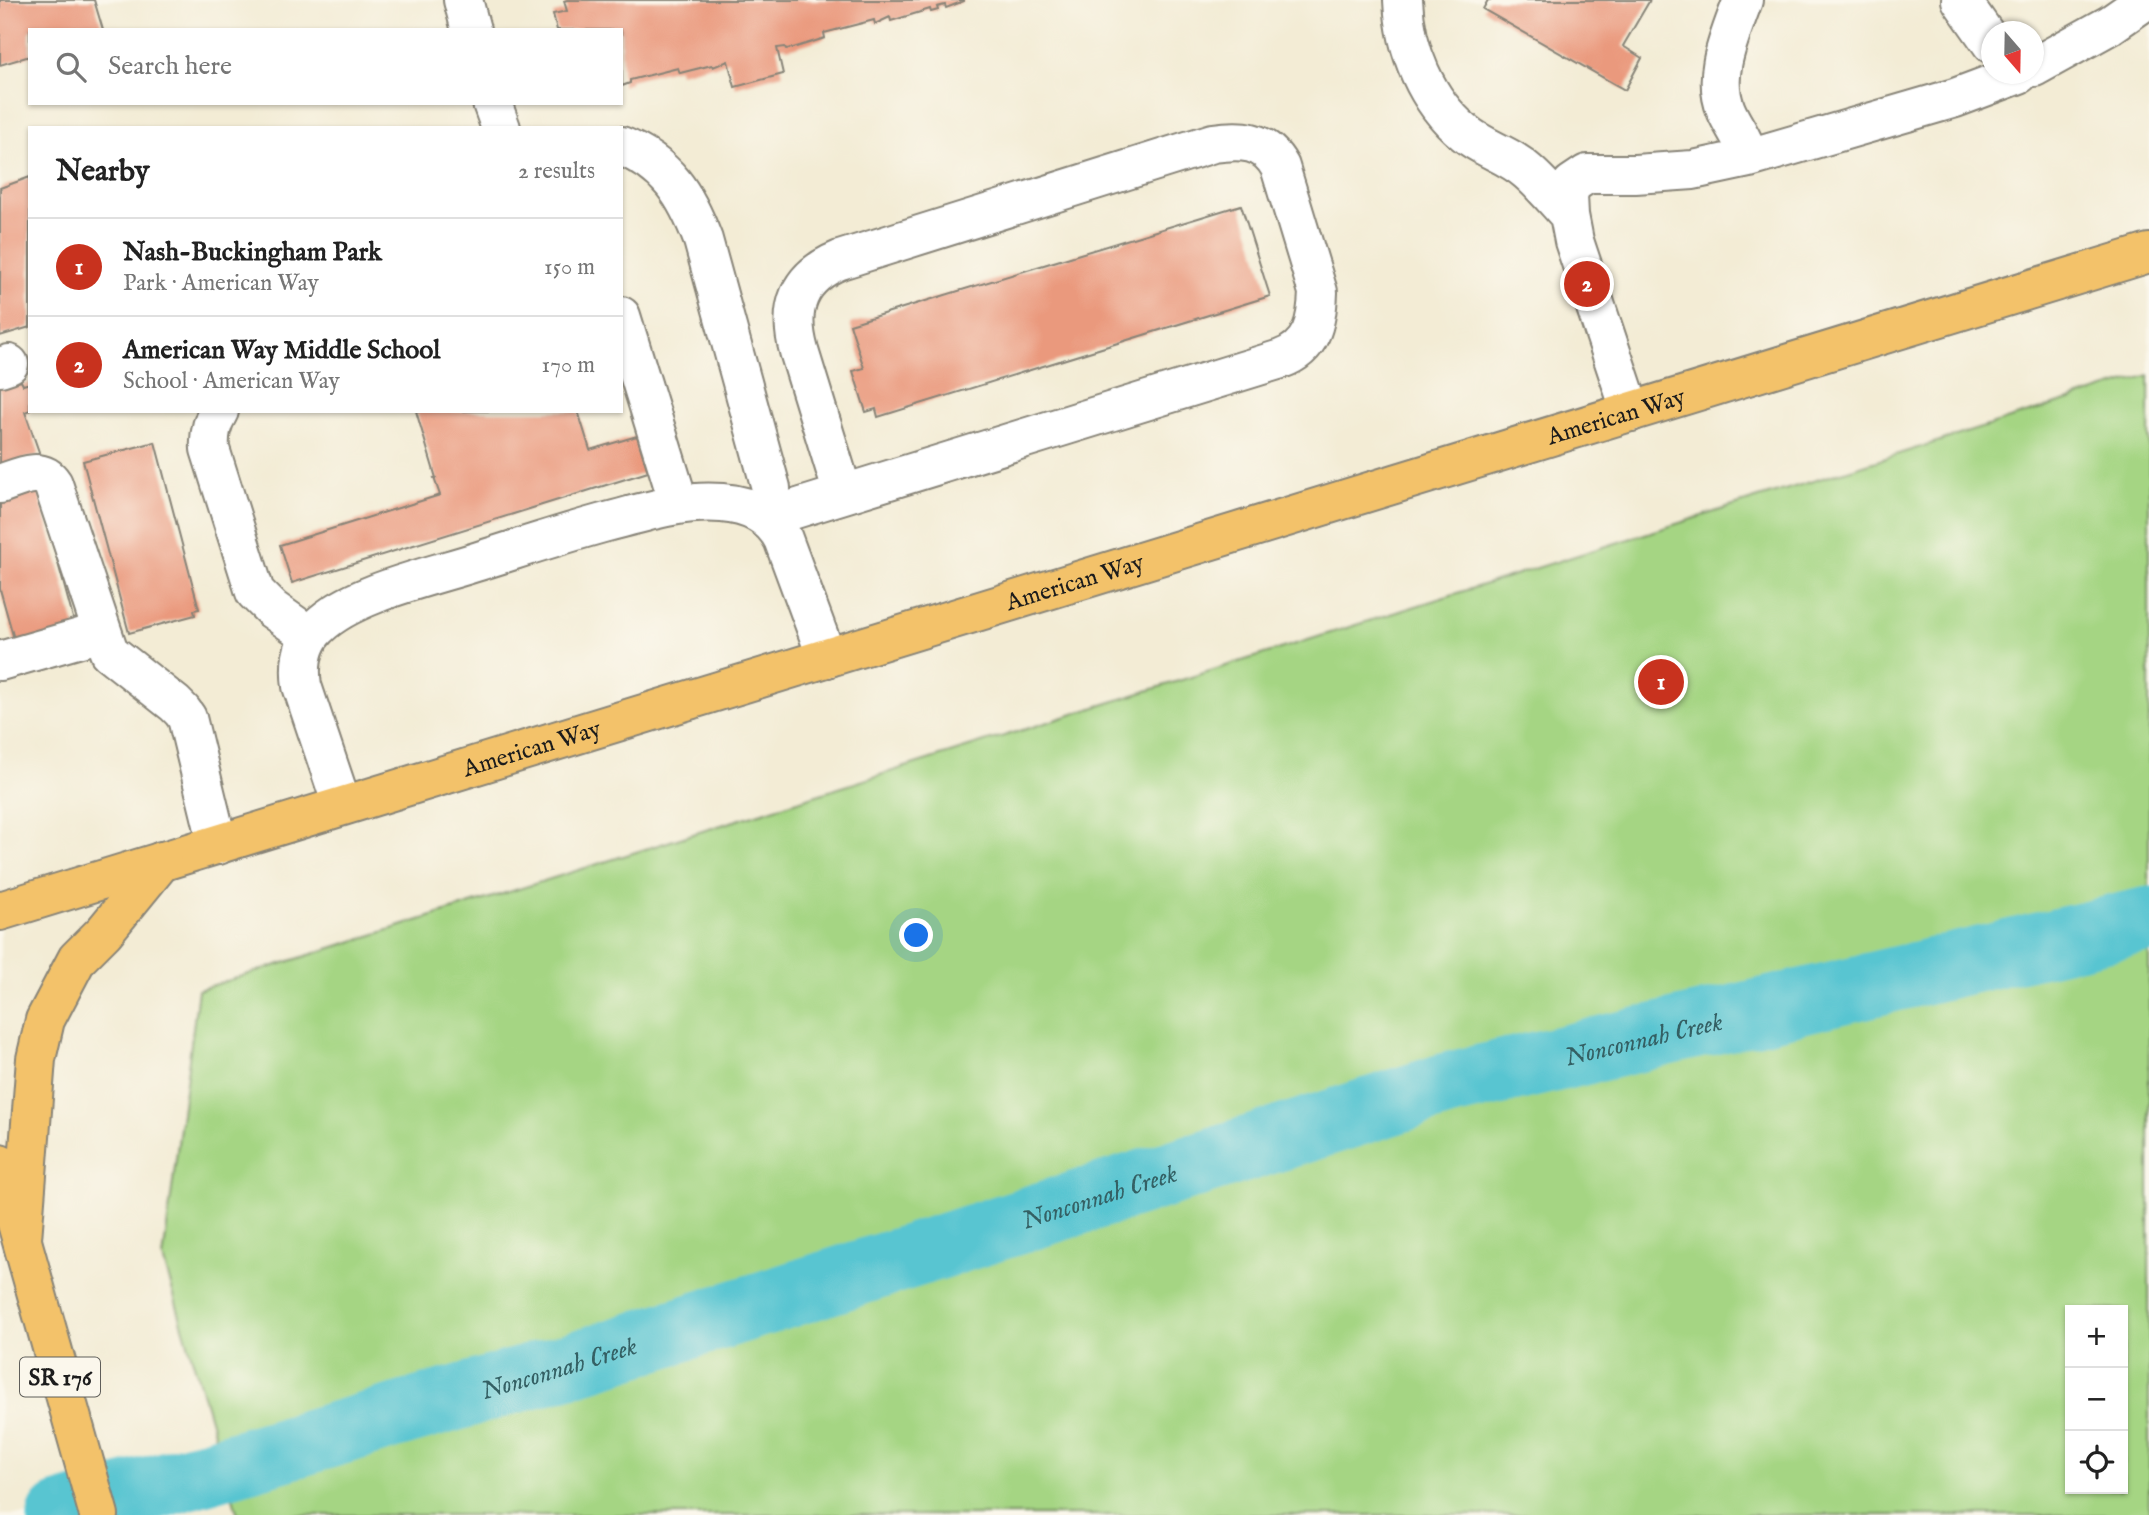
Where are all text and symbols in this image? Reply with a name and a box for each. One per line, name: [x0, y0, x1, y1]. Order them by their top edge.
north arrow: [1981, 21, 2044, 84]
search box: [28, 28, 623, 105]
icon: search: [52, 48, 90, 86]
text: Search here: [108, 50, 232, 83]
text: Nearby: [56, 153, 149, 191]
text: 2 results: [518, 157, 595, 186]
text: Nash-Buckingham Park: [123, 236, 382, 269]
text: 1: [75, 253, 83, 282]
text: 150 m: [544, 253, 595, 282]
pin: 2: [1564, 258, 1610, 310]
text: Park · American Way: [123, 269, 319, 298]
text: American Way Middle School: [123, 334, 440, 367]
text: 2: [74, 351, 84, 380]
text: 170 m: [542, 351, 595, 380]
text: School · American Way: [123, 367, 340, 396]
street label: American Way: [1543, 382, 1689, 454]
street label: American Way: [1001, 548, 1148, 619]
pin: 1: [1638, 656, 1684, 708]
street label: American Way: [458, 714, 605, 786]
your location: [899, 918, 933, 952]
water label: Nonconnah Creek: [1561, 1005, 1727, 1075]
water label: Nonconnah Creek: [1018, 1157, 1182, 1238]
map controls: [2065, 1305, 2128, 1494]
button: +: [2065, 1305, 2128, 1368]
water label: Nonconnah Creek: [477, 1330, 642, 1408]
road number: SR 176: [20, 1358, 100, 1396]
button: −: [2065, 1368, 2128, 1431]
button: locate: [2065, 1431, 2128, 1494]

